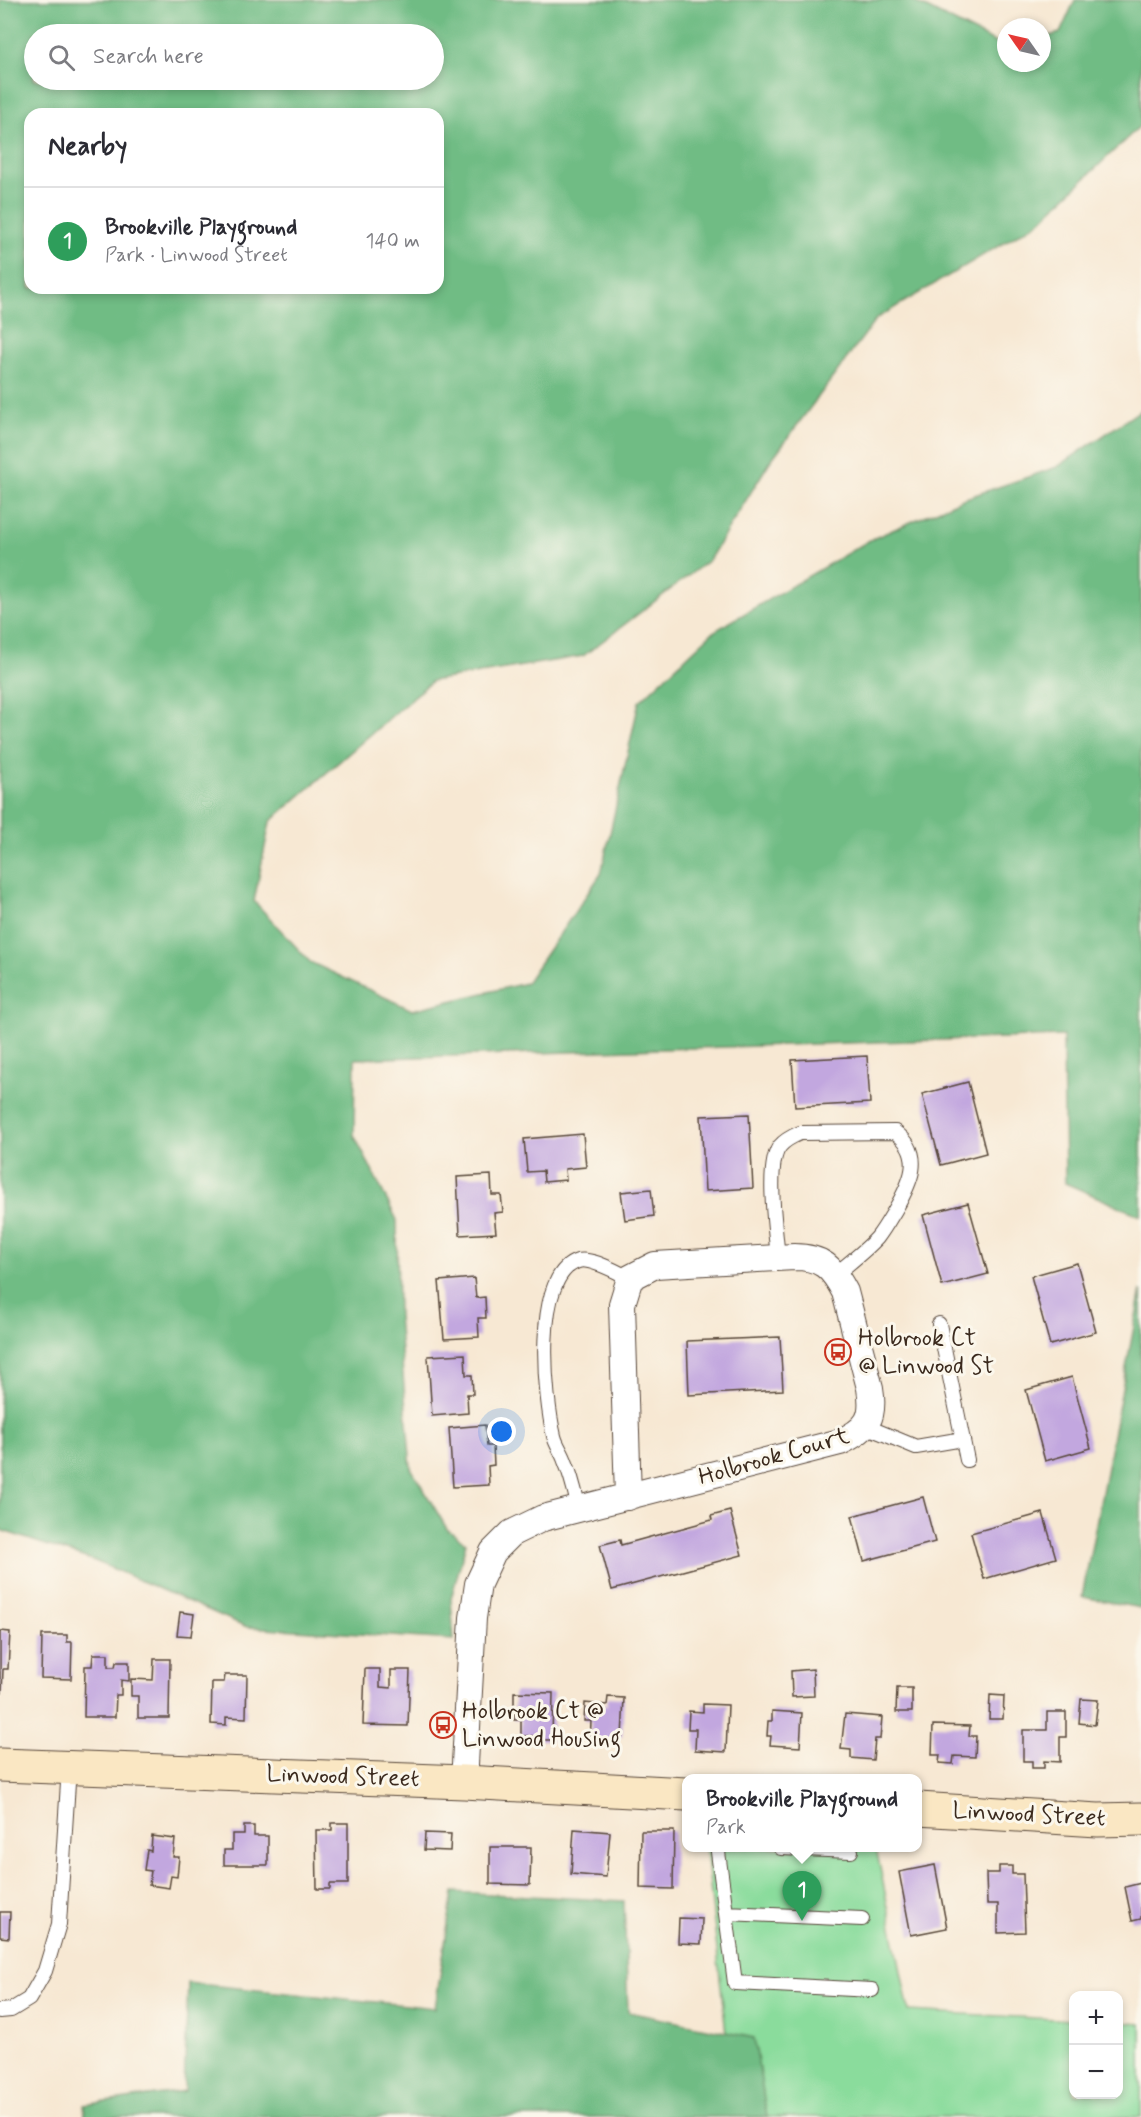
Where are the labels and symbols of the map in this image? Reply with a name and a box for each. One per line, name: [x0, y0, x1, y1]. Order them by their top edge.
north arrow: [997, 18, 1051, 72]
place label: Holbrook Ct @ Linwood St: [858, 1323, 994, 1382]
bus stop icon: Holbrook Ct @ Linwood St: [823, 1337, 853, 1367]
your location: [487, 1417, 516, 1446]
street label: Holbrook Court: [695, 1421, 853, 1493]
place label: Holbrook Ct @ Linwood Housing: [462, 1696, 621, 1758]
bus stop icon: Holbrook Ct @ Linwood Housing: [428, 1710, 458, 1740]
street label: Linwood Street: [266, 1759, 420, 1795]
street label: Linwood Street: [952, 1796, 1106, 1834]
pin: 1: [782, 1872, 822, 1921]

